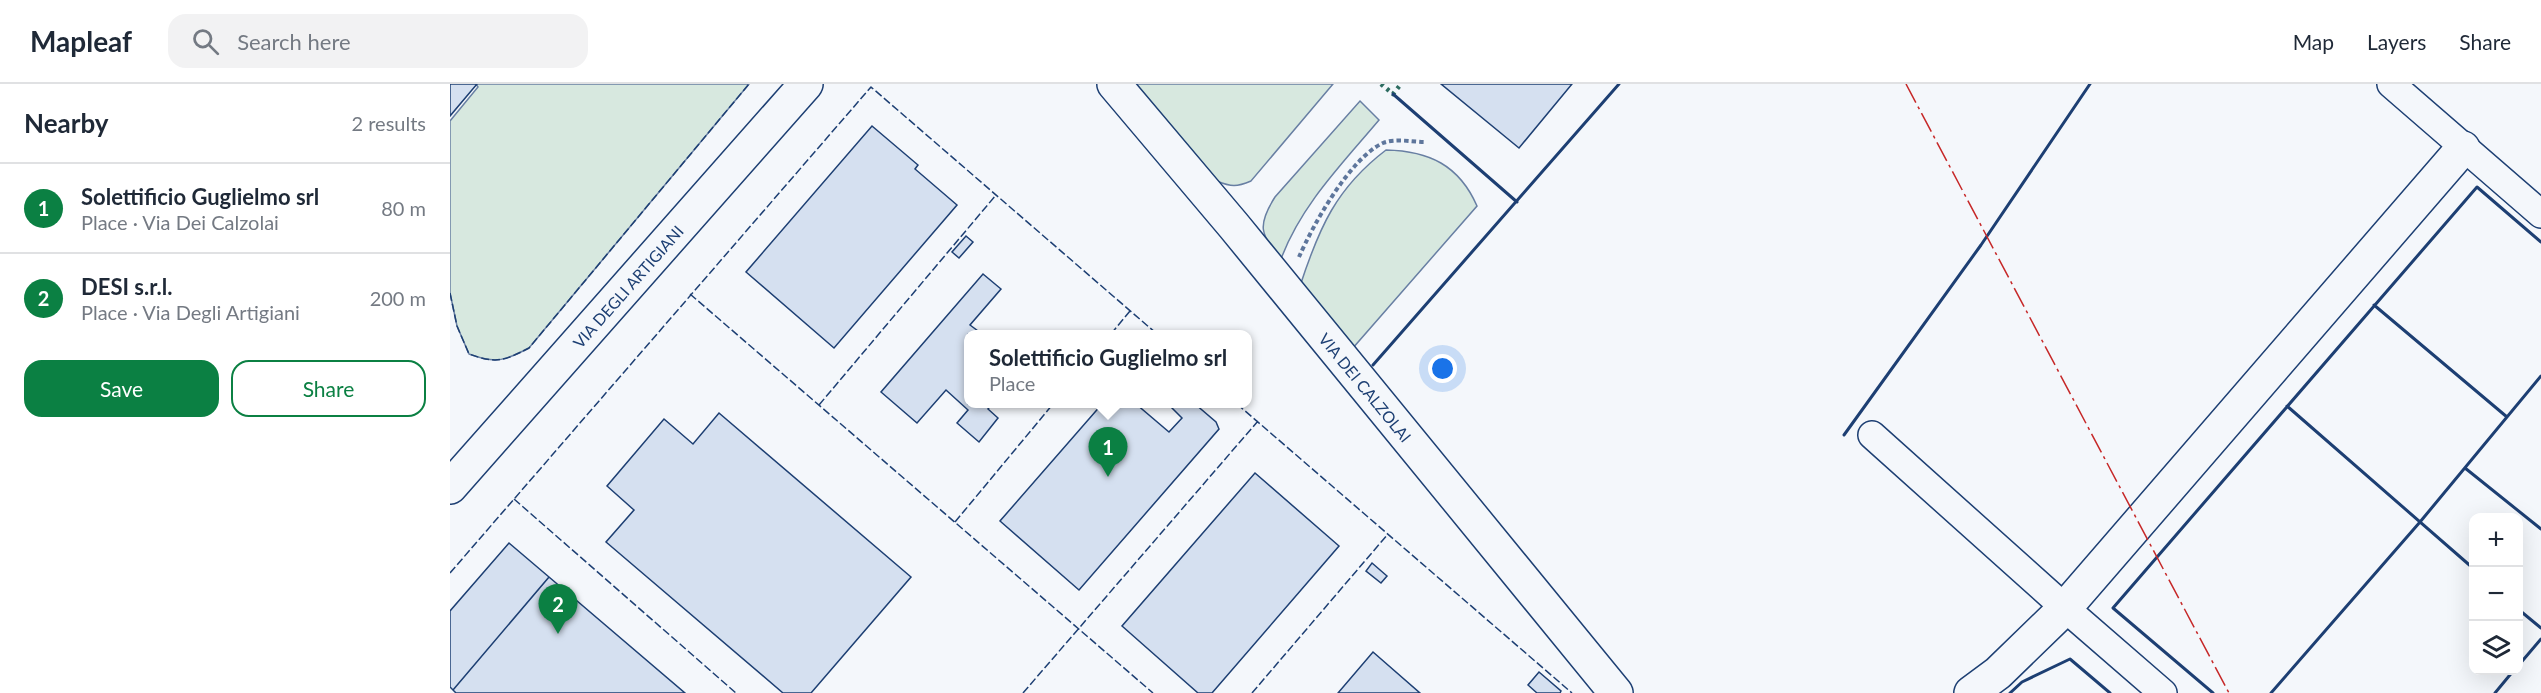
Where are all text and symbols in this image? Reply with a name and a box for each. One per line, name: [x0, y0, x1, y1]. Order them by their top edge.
search box: [168, 14, 588, 68]
text: Mapleaf: [30, 24, 132, 58]
icon: search: [189, 25, 222, 58]
text: Search here: [237, 28, 351, 55]
text: Map: [2293, 29, 2334, 54]
text: Layers: [2367, 29, 2426, 54]
text: Share: [2459, 29, 2511, 54]
text: Nearby: [24, 107, 109, 139]
text: 2 results: [351, 111, 426, 135]
text: Solettificio Guglielmo srl: [81, 183, 319, 210]
text: 1: [38, 196, 49, 220]
text: 80 m: [381, 196, 426, 220]
text: Place · Via Dei Calzolai: [81, 210, 279, 234]
street label: VIA DEGLI ARTIGIANI: [568, 221, 687, 351]
text: DESI s.r.l.: [81, 273, 172, 300]
text: 2: [38, 286, 49, 310]
text: 200 m: [370, 286, 426, 310]
text: Place · Via Degli Artigiani: [81, 300, 300, 324]
street label: VIA DEI CALZOLAI: [1316, 329, 1416, 445]
popup: [964, 330, 1252, 408]
text: Solettificio Guglielmo srl: [989, 344, 1227, 371]
your location: [1428, 354, 1457, 383]
button: Save: [24, 360, 219, 417]
button: Share: [231, 360, 426, 417]
text: Place: [989, 371, 1035, 395]
pin: 1: [1088, 428, 1128, 477]
map controls: [2469, 513, 2523, 675]
button: +: [2469, 513, 2523, 567]
button: −: [2469, 567, 2523, 621]
pin: 2: [538, 584, 578, 634]
button: layers: [2469, 621, 2523, 675]

